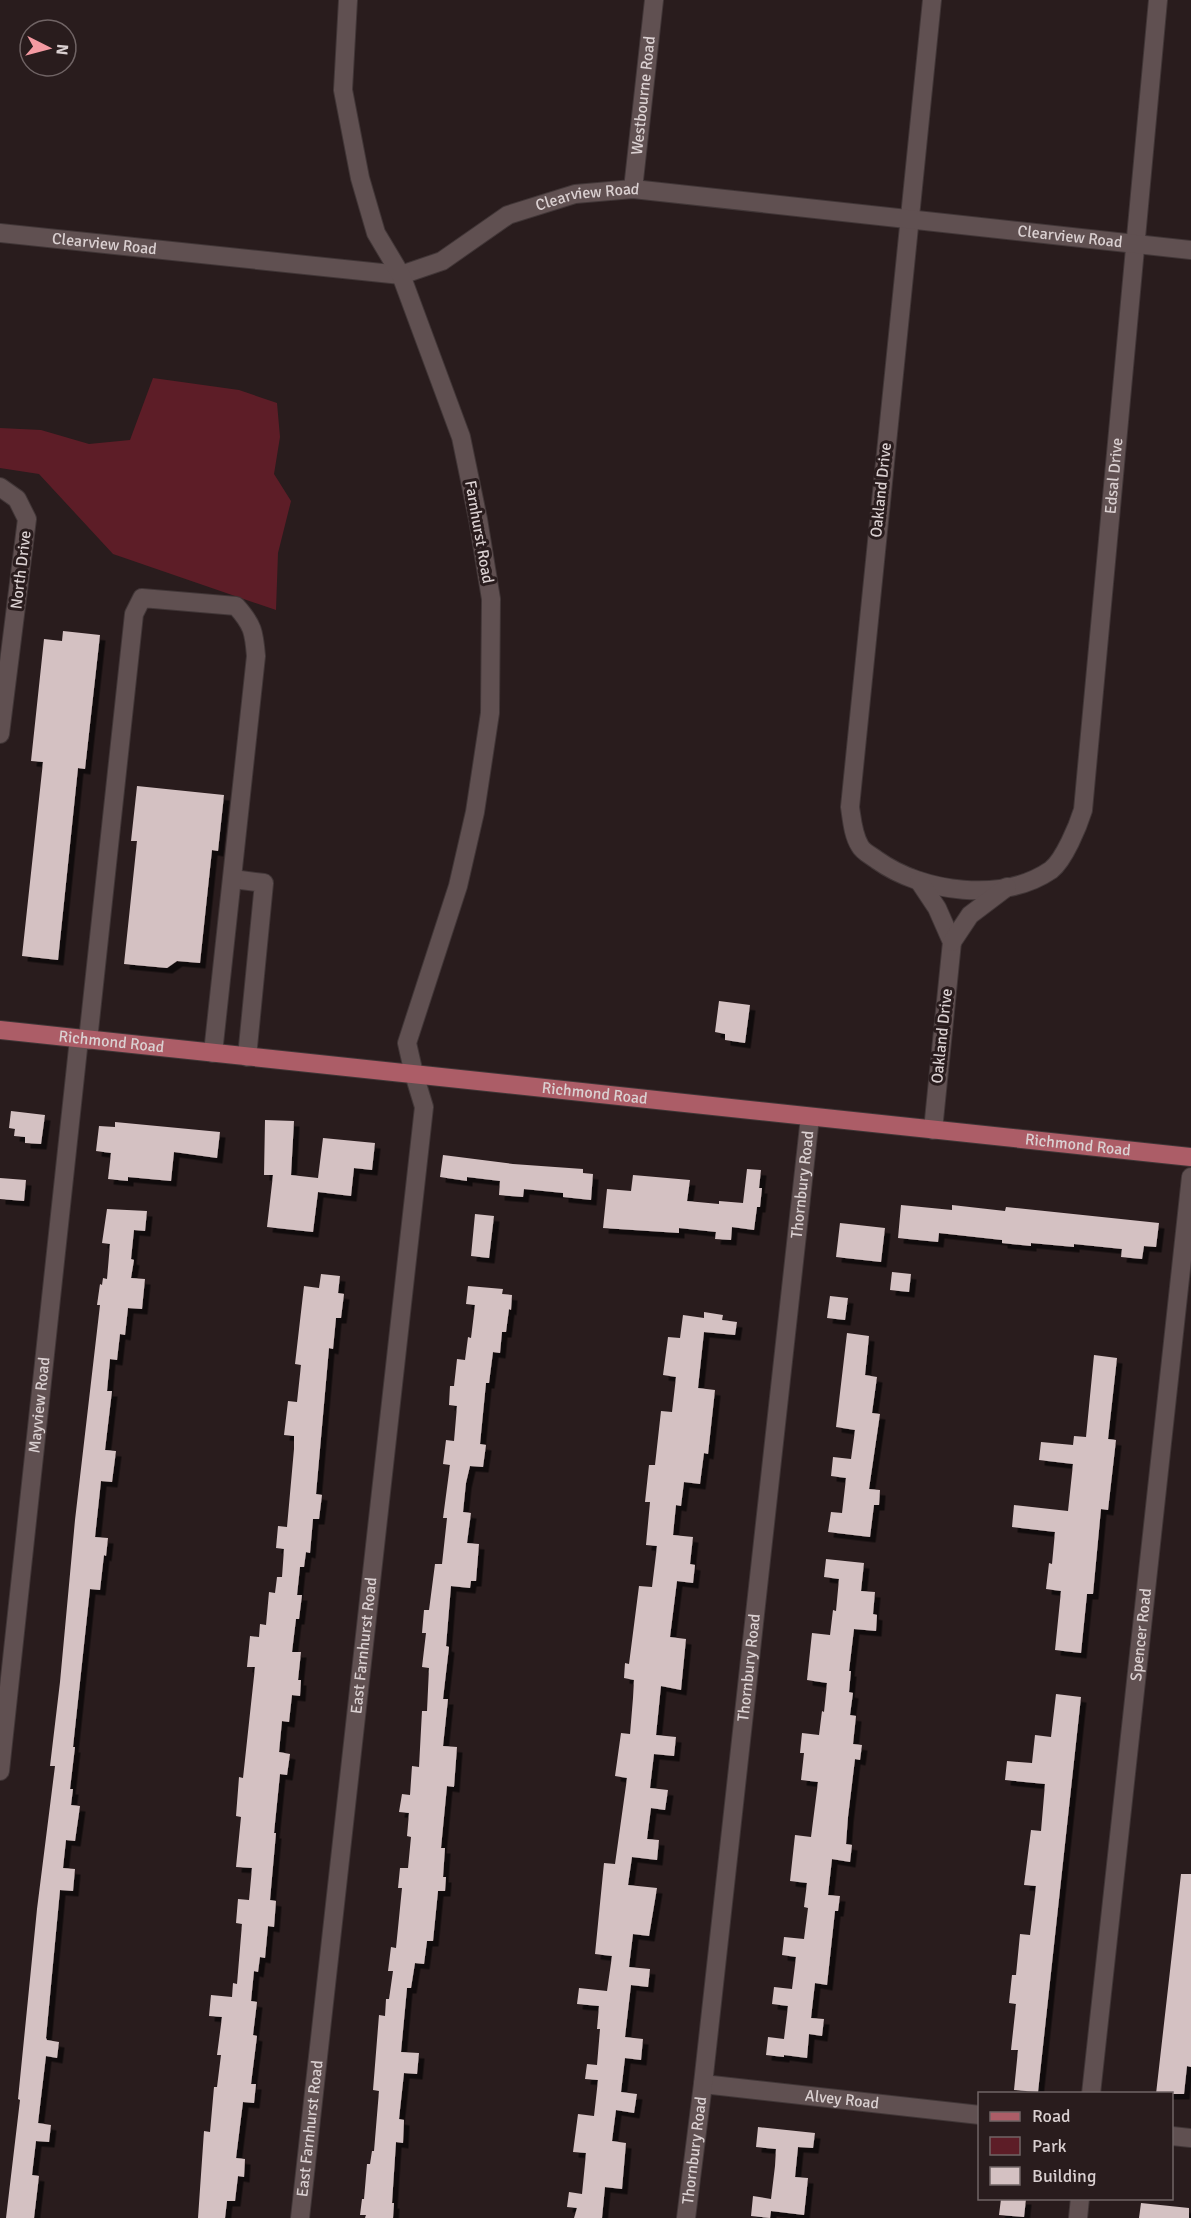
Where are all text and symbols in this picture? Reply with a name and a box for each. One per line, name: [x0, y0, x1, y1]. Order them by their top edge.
north arrow: [18, 18, 78, 78]
street label: Westbourne Road: [627, 35, 660, 156]
text: N: [51, 43, 72, 56]
street label: Clearview Road: [533, 179, 640, 216]
street label: Clearview Road: [1017, 221, 1123, 252]
street label: Clearview Road: [51, 229, 158, 259]
street label: Edsal Drive: [1100, 437, 1127, 515]
street label: Oakland Drive: [866, 441, 896, 539]
street label: Farnhurst Road: [460, 479, 498, 585]
street label: North Drive: [6, 530, 36, 610]
street label: Oakland Drive: [927, 987, 957, 1085]
street label: Richmond Road: [57, 1026, 165, 1057]
street label: Richmond Road: [541, 1078, 649, 1109]
street label: Richmond Road: [1024, 1129, 1132, 1161]
street label: Thornbury Road: [787, 1130, 818, 1240]
street label: Mayview Road: [24, 1356, 55, 1454]
street label: East Farnhurst Road: [346, 1576, 381, 1715]
street label: Spencer Road: [1126, 1587, 1156, 1682]
street label: Thornbury Road: [733, 1613, 765, 1723]
street label: East Farnhurst Road: [292, 2059, 328, 2198]
street label: Alvey Road: [804, 2085, 880, 2114]
legend: [978, 2092, 1173, 2200]
street label: Thornbury Road: [678, 2096, 711, 2206]
text: Road: [1032, 2105, 1071, 2127]
text: Park: [1032, 2135, 1067, 2157]
text: Building: [1032, 2165, 1096, 2187]

